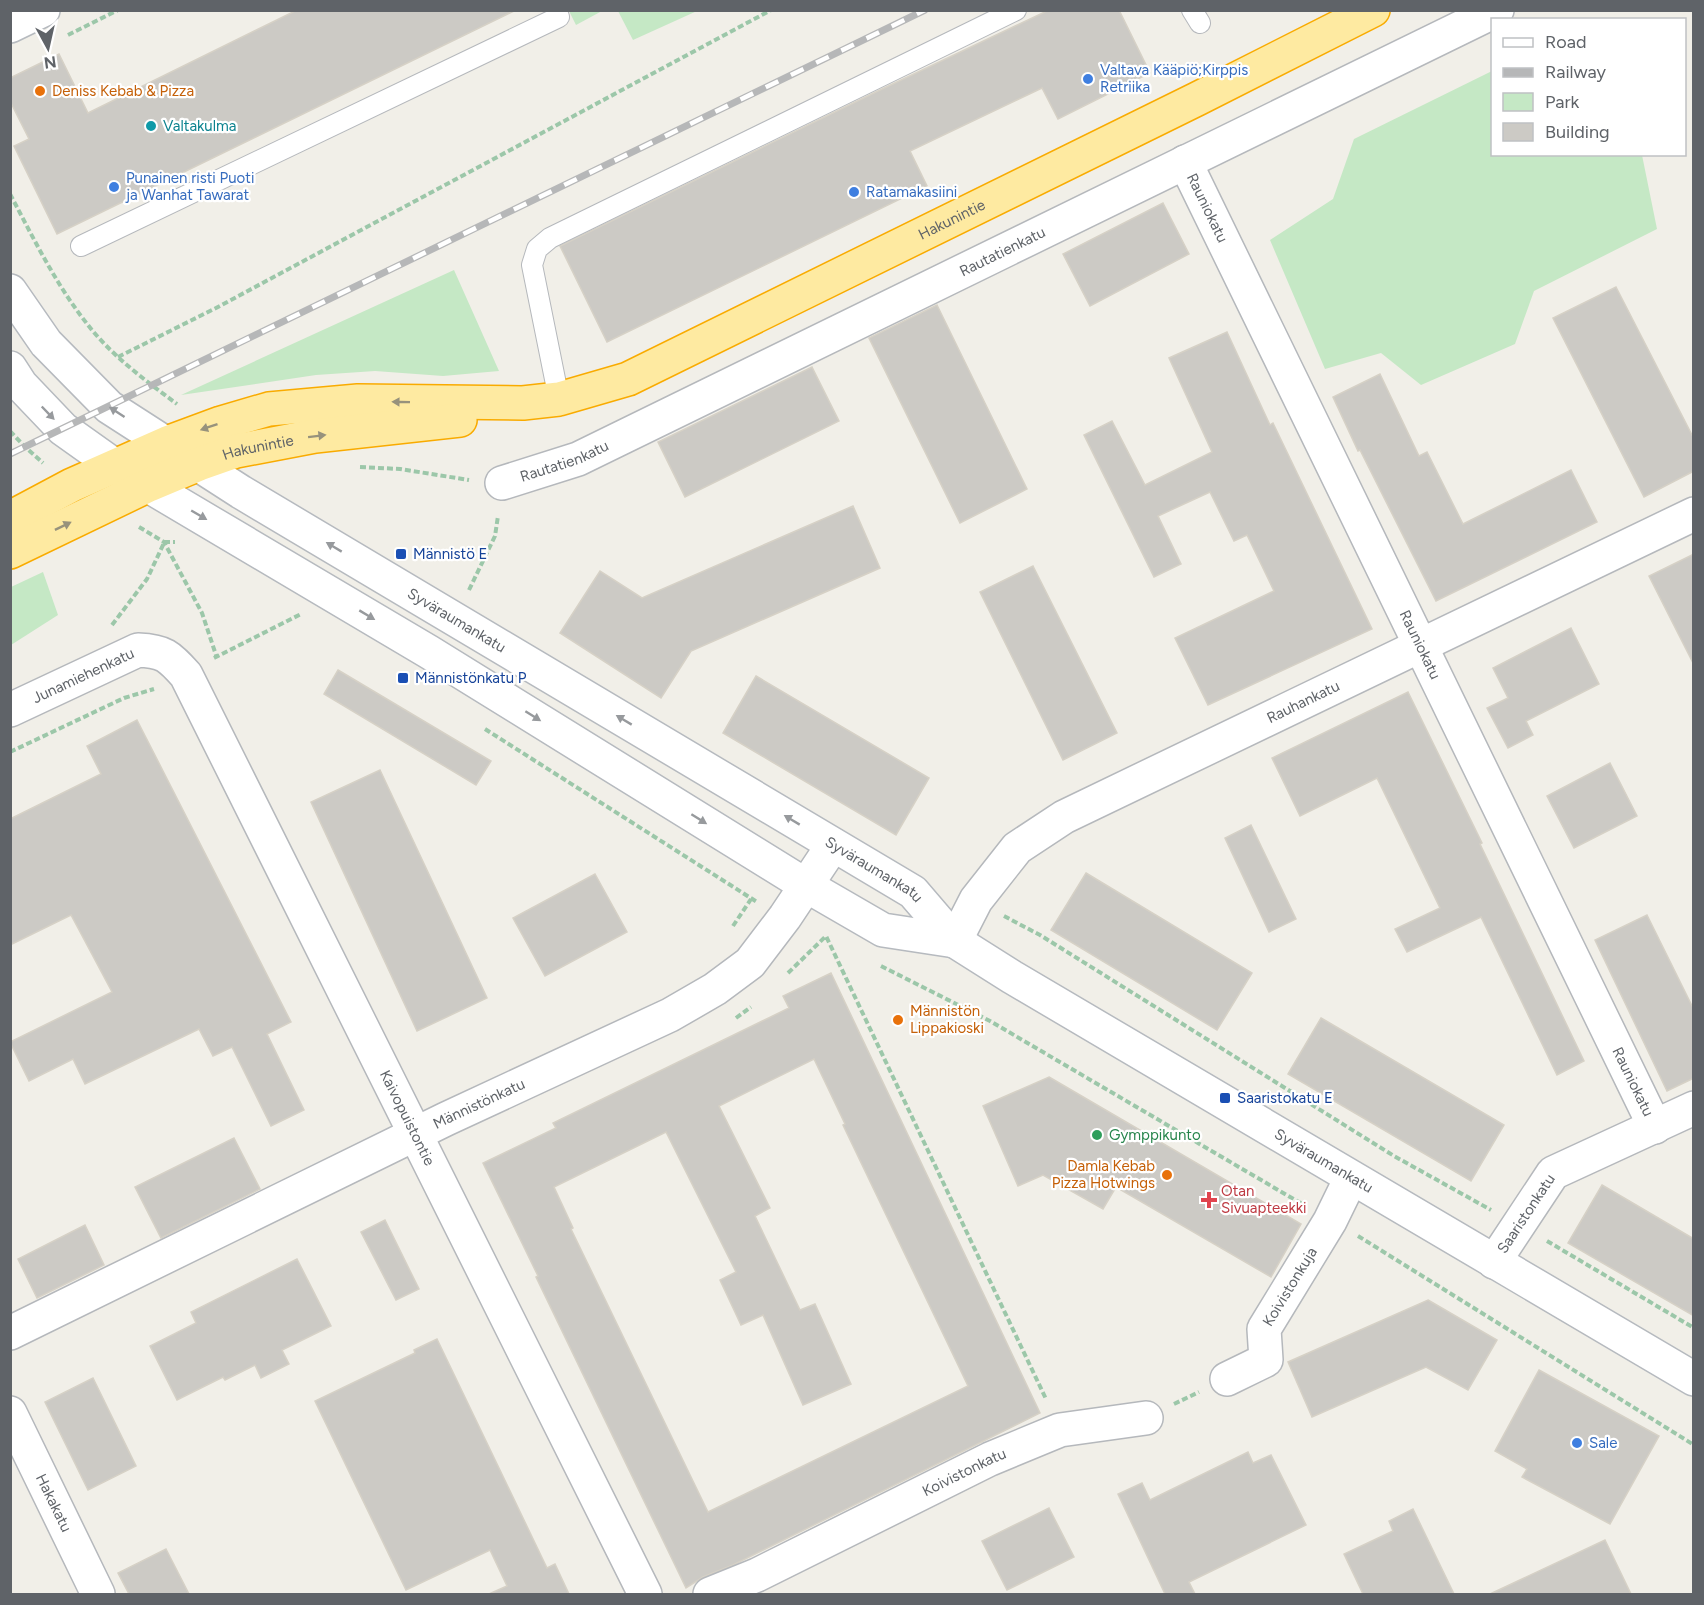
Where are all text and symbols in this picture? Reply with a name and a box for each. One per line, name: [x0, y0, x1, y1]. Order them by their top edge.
north arrow: [18, 18, 78, 78]
legend: [1491, 18, 1686, 156]
text: Road: [1545, 31, 1586, 53]
text: N: [43, 52, 57, 73]
place label: Valtava Kääpiö;Kirppis Retriika: [1100, 61, 1248, 96]
text: Railway: [1545, 61, 1607, 83]
marker: Valtava Kääpiö;Kirppis Retriika: [1081, 72, 1095, 86]
place label: Deniss Kebab & Pizza: [52, 82, 194, 100]
marker: Deniss Kebab & Pizza: [33, 84, 47, 98]
text: Park: [1545, 91, 1580, 113]
place label: Valtakulma: [163, 117, 236, 135]
marker: Valtakulma: [144, 119, 158, 133]
text: Building: [1545, 121, 1610, 143]
place label: Punainen risti Puoti ja Wanhat Tawarat: [125, 169, 254, 204]
street label: Rauniokatu: [1183, 170, 1232, 245]
marker: Punainen risti Puoti ja Wanhat Tawarat: [107, 180, 121, 194]
place label: Ratamakasiini: [866, 183, 957, 201]
marker: Ratamakasiini: [847, 185, 861, 199]
street label: Hakunintie: [915, 196, 988, 244]
street label: Rautatienkatu: [957, 223, 1048, 280]
one-way arrow: [392, 397, 411, 407]
one-way arrow: [41, 405, 55, 420]
one-way arrow: [109, 406, 126, 417]
one-way arrow: [200, 422, 218, 432]
street label: Hakunintie: [220, 431, 295, 464]
one-way arrow: [307, 432, 326, 441]
street label: Rautatienkatu: [518, 436, 612, 486]
one-way arrow: [191, 510, 208, 520]
one-way arrow: [55, 521, 72, 531]
one-way arrow: [325, 542, 342, 552]
place label: Männistö E: [413, 545, 487, 563]
marker: Männistö E: [394, 547, 408, 561]
street label: Syväraumankatu: [404, 584, 509, 657]
street label: Rauniokatu: [1396, 607, 1445, 682]
one-way arrow: [359, 609, 375, 620]
street label: Junamiehenkatu: [30, 644, 137, 707]
place label: Männistönkatu P: [415, 669, 527, 687]
marker: Männistönkatu P: [396, 671, 410, 685]
street label: Rauhankatu: [1264, 677, 1343, 727]
one-way arrow: [525, 711, 541, 722]
one-way arrow: [615, 715, 632, 725]
one-way arrow: [691, 813, 707, 824]
one-way arrow: [783, 815, 800, 825]
street label: Syväraumankatu: [822, 833, 927, 906]
place label: Männistön Lippakioski: [910, 1002, 984, 1037]
marker: Männistön Lippakioski: [891, 1013, 905, 1027]
street label: Rauniokatu: [1608, 1044, 1657, 1119]
street label: Kaivopuistontie: [376, 1067, 439, 1169]
street label: Männistönkatu: [430, 1075, 528, 1133]
place label: Saaristokatu E: [1237, 1089, 1333, 1107]
marker: Saaristokatu E: [1218, 1091, 1232, 1105]
street label: Syväraumankatu: [1271, 1125, 1376, 1197]
place label: Gymppikunto: [1109, 1126, 1201, 1144]
marker: Gymppikunto: [1090, 1128, 1104, 1142]
place label: Damla Kebab Pizza Hotwings: [1052, 1157, 1155, 1192]
marker: Damla Kebab Pizza Hotwings: [1160, 1168, 1174, 1182]
street label: Saaristonkatu: [1493, 1170, 1559, 1257]
place label: Otan Sivuapteekki: [1221, 1182, 1306, 1217]
marker: Otan Sivuapteekki: [1202, 1193, 1216, 1207]
street label: Koivistonkuja: [1259, 1244, 1321, 1330]
place label: Sale: [1589, 1434, 1617, 1452]
marker: Sale: [1570, 1436, 1584, 1450]
street label: Koivistonkatu: [919, 1444, 1009, 1500]
street label: Hakakatu: [32, 1471, 75, 1535]

